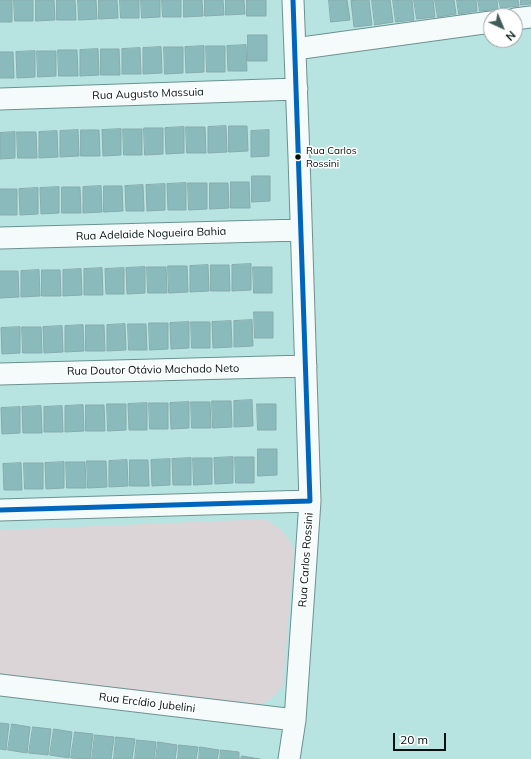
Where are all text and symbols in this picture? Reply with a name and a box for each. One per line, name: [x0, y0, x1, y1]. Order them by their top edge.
north arrow: [483, 8, 523, 48]
text: N: [503, 28, 518, 44]
street label: Rua Augusto Massuia: [92, 85, 204, 103]
place label: Rua Carlos Rossini: [306, 145, 357, 168]
marker: Rua Carlos Rossini: [293, 152, 303, 162]
street label: Rua Adelaide Nogueira Bahia: [76, 225, 226, 243]
street label: Rua Doutor Otávio Machado Neto: [67, 362, 239, 378]
street label: Rua Carlos Rossini: [296, 512, 316, 608]
street label: Rua Ercídio Jubelini: [98, 691, 196, 715]
scale bar: [395, 725, 448, 751]
text: 20 m: [400, 732, 428, 747]

